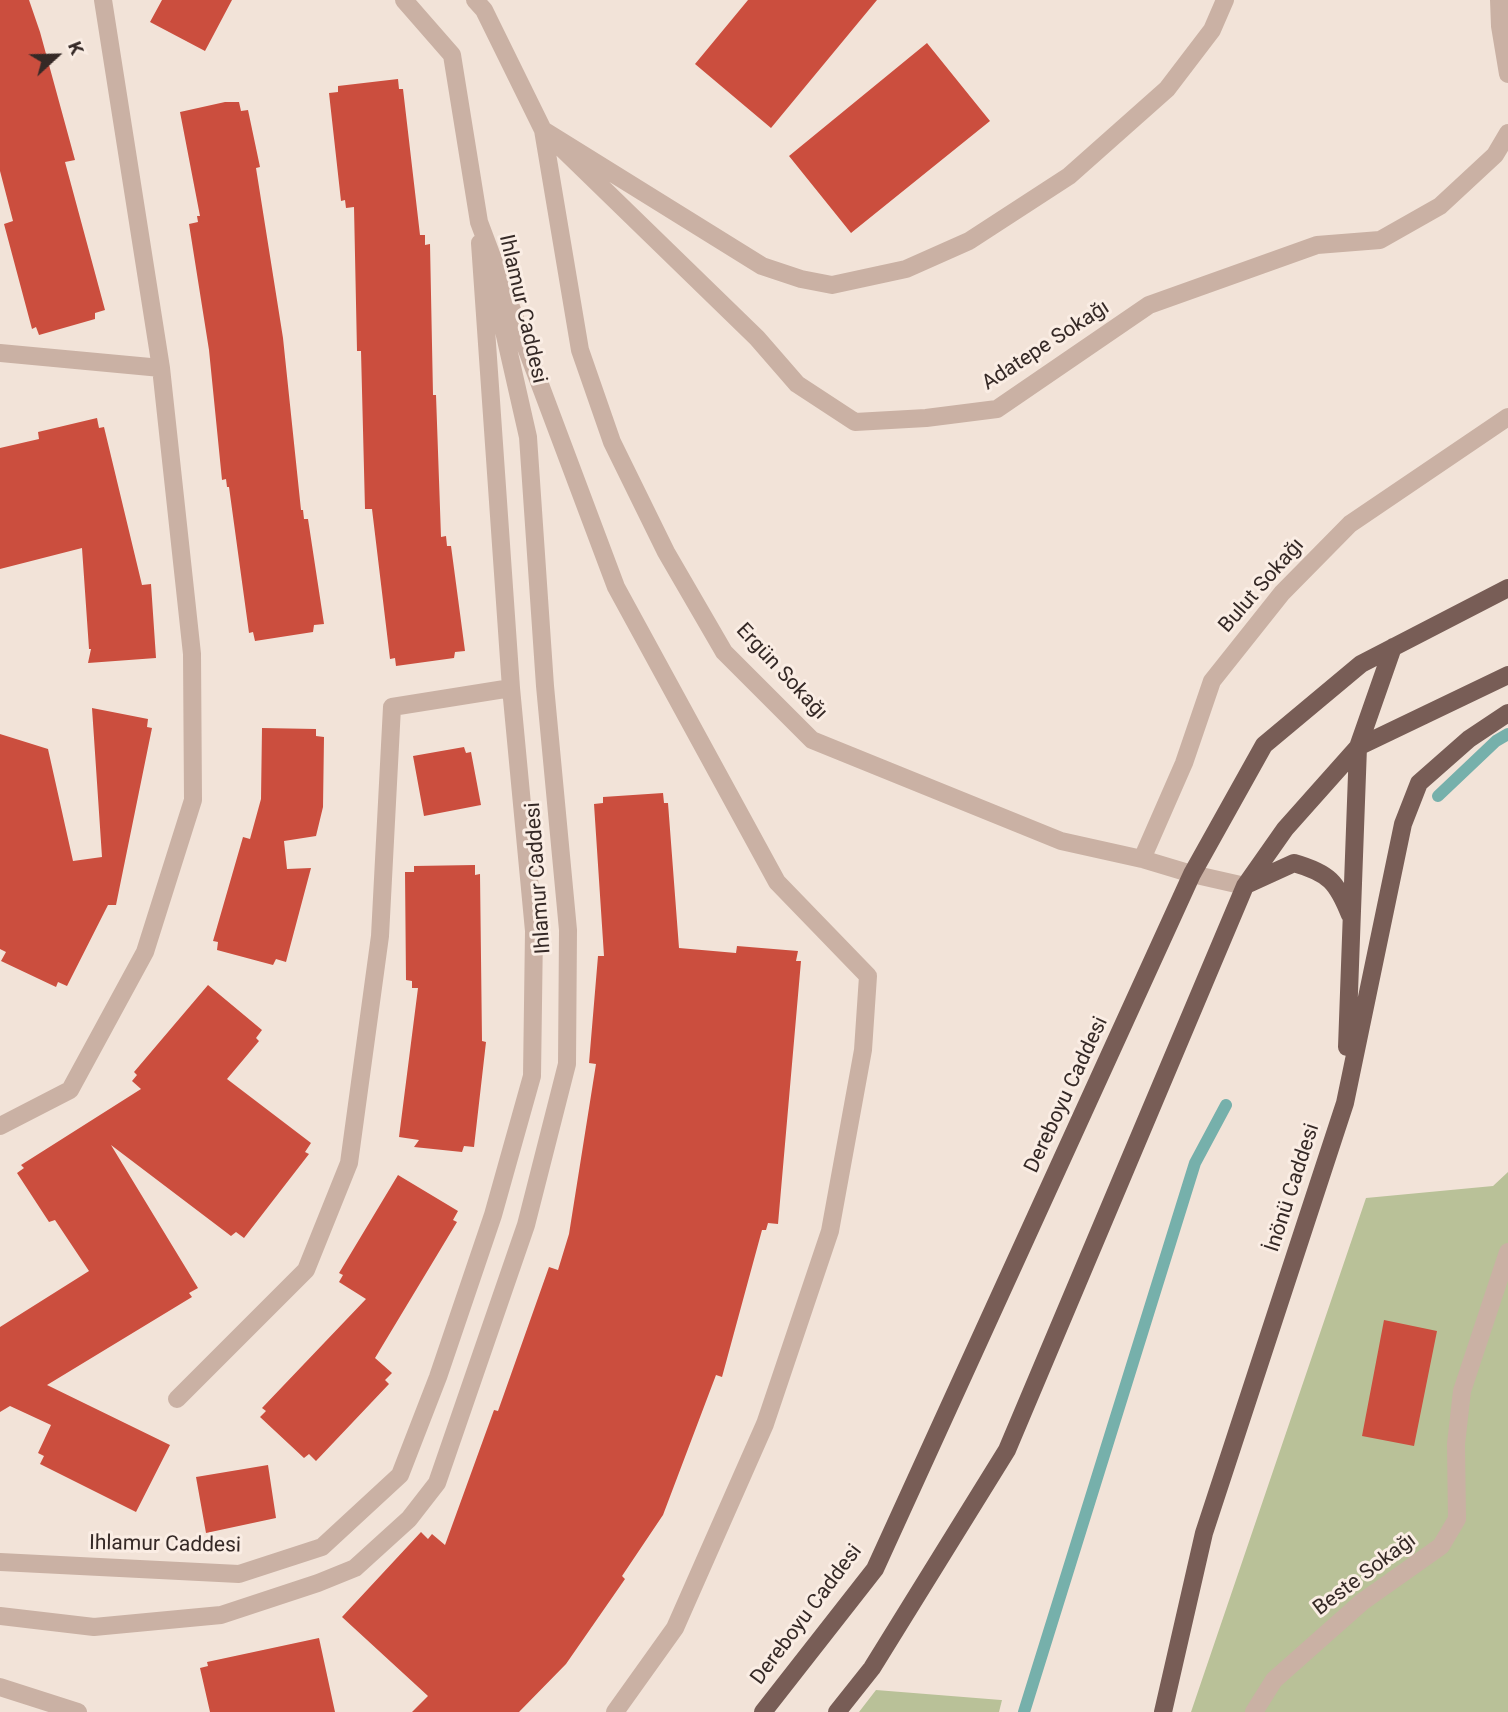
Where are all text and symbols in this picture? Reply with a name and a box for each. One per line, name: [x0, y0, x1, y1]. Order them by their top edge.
north arrow: [21, 21, 91, 91]
text: K: [63, 38, 89, 58]
street label: Ihlamur Caddesi: [493, 232, 551, 386]
street label: Adatepe Sokağı: [978, 296, 1114, 396]
street label: Bulut Sokağı: [1214, 534, 1310, 638]
street label: Ergün Sokağı: [730, 619, 832, 725]
street label: Ihlamur Caddesi: [521, 801, 557, 955]
street label: Dereboyu Caddesi: [1020, 1013, 1114, 1177]
street label: İnönü Caddesi: [1260, 1121, 1326, 1255]
street label: Beste Sokağı: [1309, 1528, 1421, 1622]
street label: Ihlamur Caddesi: [89, 1531, 241, 1559]
street label: Dereboyu Caddesi: [746, 1540, 868, 1690]

